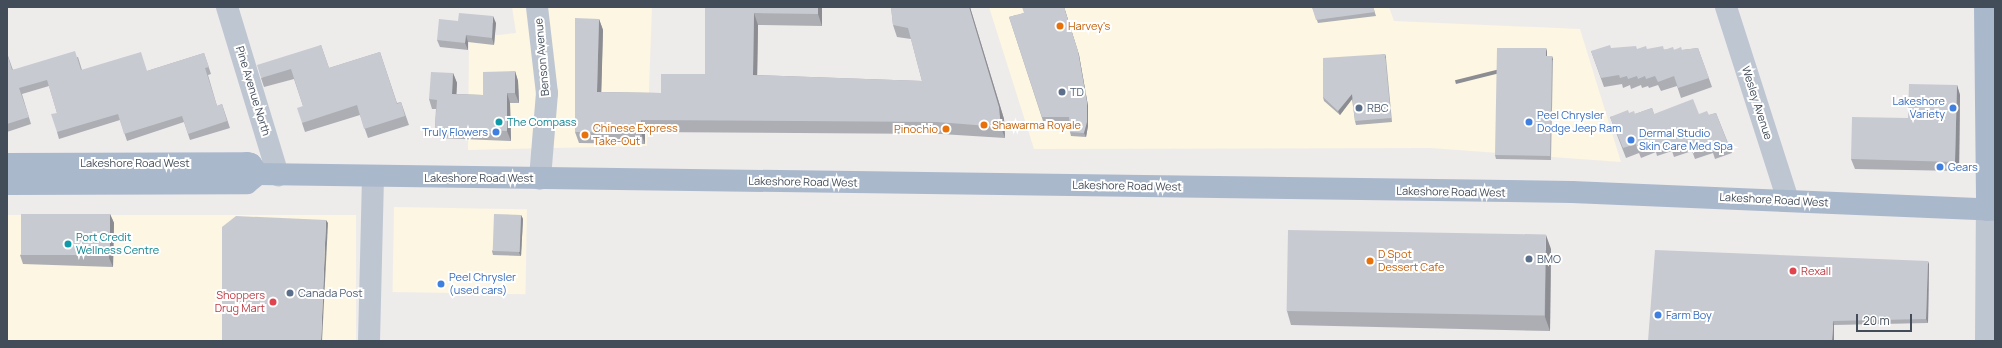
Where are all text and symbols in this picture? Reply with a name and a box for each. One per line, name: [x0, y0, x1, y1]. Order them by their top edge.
street label: Benson Avenue: [532, 17, 552, 97]
place label: Harvey's: [1068, 19, 1110, 33]
marker: Harvey's: [1055, 21, 1065, 31]
street label: Pine Avenue North: [233, 45, 273, 137]
street label: Wesley Avenue: [1739, 65, 1775, 141]
place label: TD: [1070, 85, 1084, 99]
marker: TD: [1057, 87, 1067, 97]
place label: Lakeshore Variety: [1892, 95, 1945, 121]
place label: RBC: [1367, 101, 1389, 115]
marker: RBC: [1354, 103, 1364, 113]
marker: Lakeshore Variety: [1948, 103, 1958, 113]
place label: Peel Chrysler Dodge Jeep Ram: [1537, 109, 1621, 135]
place label: The Compass: [507, 115, 577, 129]
marker: The Compass: [494, 117, 504, 127]
marker: Peel Chrysler Dodge Jeep Ram: [1524, 117, 1534, 127]
place label: Shawarma Royale: [992, 118, 1081, 132]
marker: Shawarma Royale: [979, 120, 989, 130]
place label: Chinese Express Take-Out: [593, 122, 678, 148]
place label: Pinochio: [894, 122, 938, 136]
marker: Pinochio: [941, 124, 951, 134]
place label: Truly Flowers: [422, 125, 488, 139]
marker: Truly Flowers: [491, 127, 501, 137]
place label: Dermal Studio Skin Care Med Spa: [1639, 127, 1733, 153]
marker: Chinese Express Take-Out: [580, 130, 590, 140]
marker: Dermal Studio Skin Care Med Spa: [1626, 135, 1636, 145]
street label: Lakeshore Road West: [80, 156, 190, 170]
place label: Gears: [1948, 160, 1978, 174]
marker: Gears: [1935, 162, 1945, 172]
street label: Lakeshore Road West: [424, 171, 534, 185]
street label: Lakeshore Road West: [748, 174, 858, 190]
street label: Lakeshore Road West: [1072, 178, 1182, 194]
street label: Lakeshore Road West: [1396, 184, 1506, 200]
street label: Lakeshore Road West: [1719, 191, 1829, 209]
place label: Port Credit Wellness Centre: [76, 231, 159, 257]
marker: Port Credit Wellness Centre: [63, 239, 73, 249]
place label: D Spot Dessert Cafe: [1378, 248, 1444, 274]
place label: BMO: [1537, 252, 1561, 266]
marker: BMO: [1524, 254, 1534, 264]
marker: D Spot Dessert Cafe: [1365, 256, 1375, 266]
place label: Rexall: [1801, 264, 1831, 278]
marker: Rexall: [1788, 266, 1798, 276]
place label: Peel Chrysler (used cars): [449, 271, 516, 297]
marker: Peel Chrysler (used cars): [436, 279, 446, 289]
place label: Canada Post: [298, 286, 363, 300]
marker: Canada Post: [285, 288, 295, 298]
place label: Shoppers Drug Mart: [215, 289, 265, 315]
marker: Shoppers Drug Mart: [268, 297, 278, 307]
scale bar: [1858, 306, 1914, 332]
place label: Farm Boy: [1666, 308, 1712, 322]
marker: Farm Boy: [1653, 310, 1663, 320]
text: 20 m: [1863, 312, 1890, 329]

